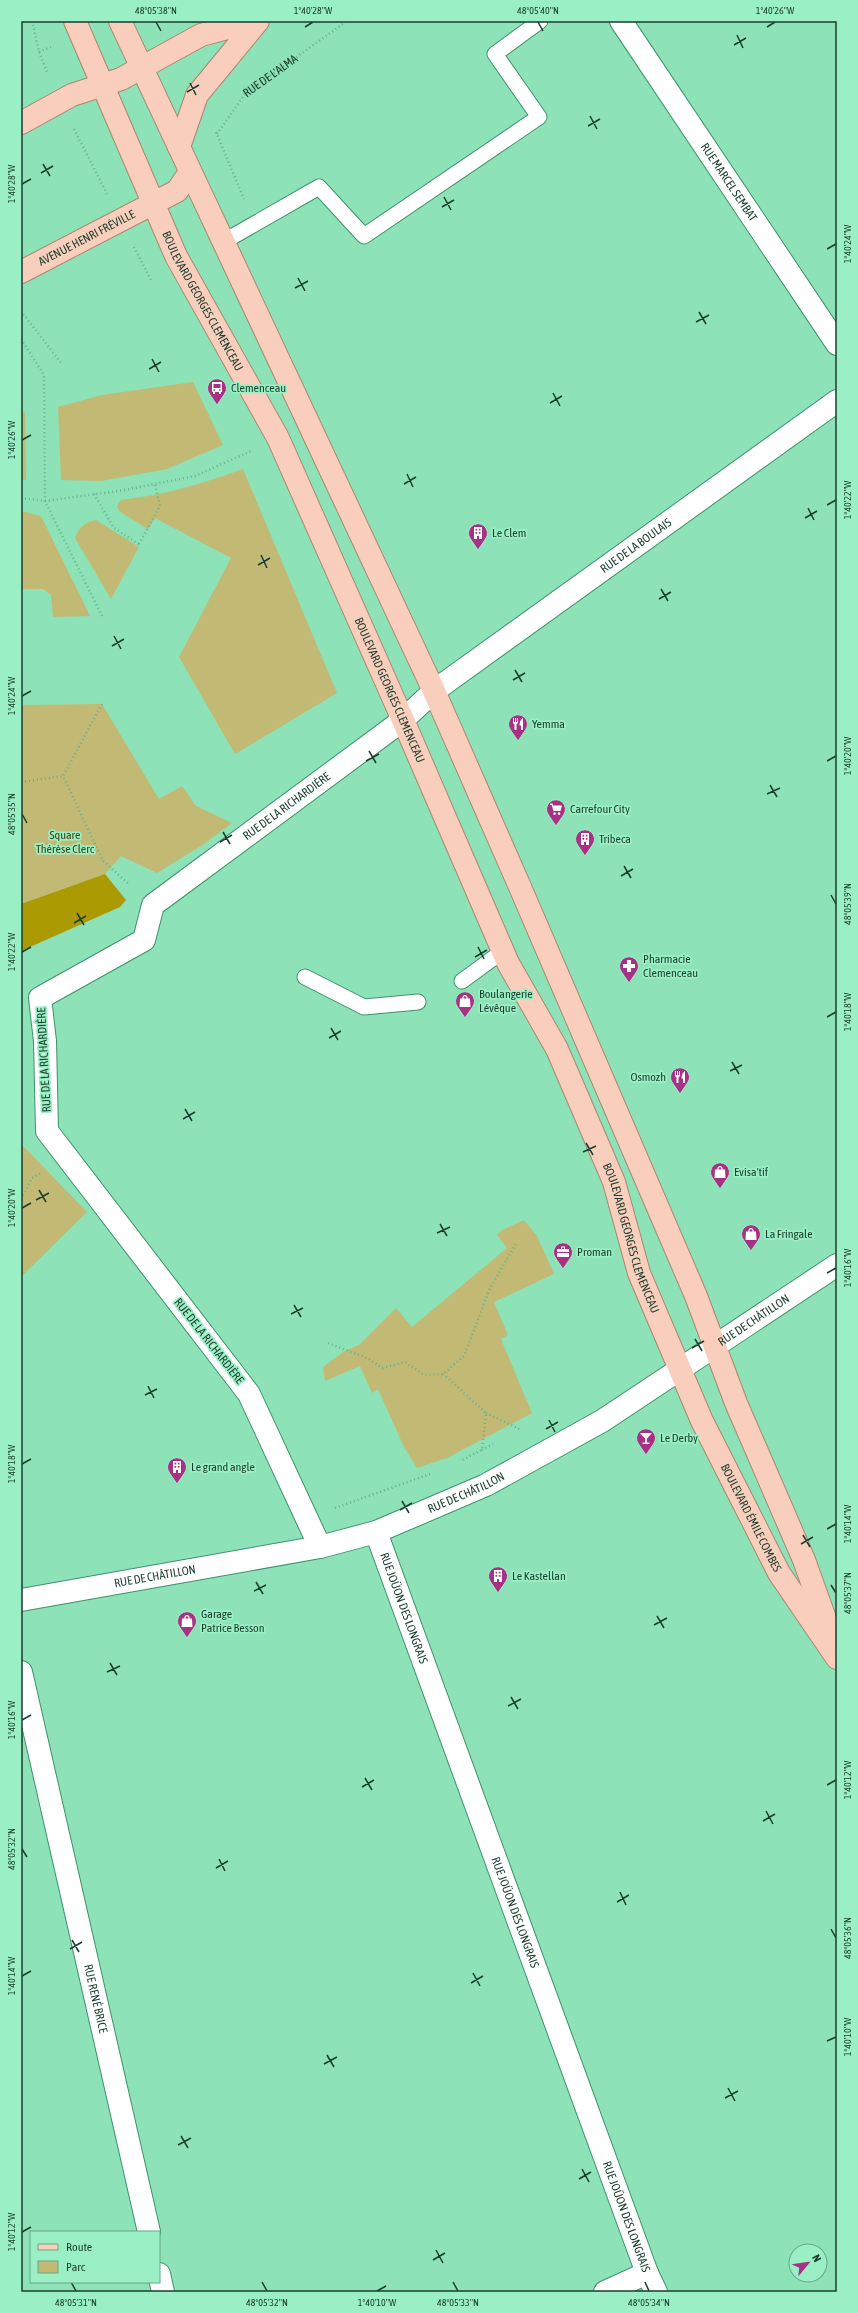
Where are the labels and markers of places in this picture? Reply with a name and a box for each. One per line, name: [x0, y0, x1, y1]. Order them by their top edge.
bus stop icon: Clemenceau: [206, 377, 228, 405]
place label: Clemenceau: [231, 381, 286, 395]
building icon: Le Clem: [467, 522, 489, 550]
place label: Le Clem: [492, 526, 526, 540]
restaurant icon: Yemma: [507, 713, 529, 741]
place label: Yemma: [532, 717, 565, 731]
supermarket icon: Carrefour City: [545, 798, 567, 826]
place label: Carrefour City: [570, 802, 630, 816]
building icon: Tribeca: [574, 828, 596, 856]
place label: Tribeca: [599, 832, 631, 846]
place label: Pharmacie Clemenceau: [643, 952, 698, 980]
pharmacy icon: Pharmacie Clemenceau: [618, 955, 640, 983]
place label: Boulangerie Lévêque: [479, 987, 533, 1015]
shop icon: Boulangerie Lévêque: [454, 990, 476, 1018]
restaurant icon: Osmozh: [669, 1066, 691, 1094]
place label: Osmozh: [630, 1070, 666, 1084]
shop icon: Evisa'tif: [709, 1161, 731, 1189]
place label: Evisa'tif: [734, 1165, 769, 1179]
shop icon: La Fringale: [740, 1223, 762, 1251]
place label: La Fringale: [765, 1227, 813, 1241]
office icon: Proman: [552, 1241, 574, 1269]
place label: Proman: [577, 1245, 612, 1259]
bar icon: Le Derby: [635, 1427, 657, 1455]
place label: Le Derby: [660, 1431, 698, 1445]
building icon: Le grand angle: [166, 1456, 188, 1484]
place label: Le grand angle: [191, 1460, 255, 1474]
building icon: Le Kastellan: [487, 1565, 509, 1593]
place label: Le Kastellan: [512, 1569, 566, 1583]
place label: Garage Patrice Besson: [201, 1607, 265, 1635]
shop icon: Garage Patrice Besson: [176, 1610, 198, 1638]

